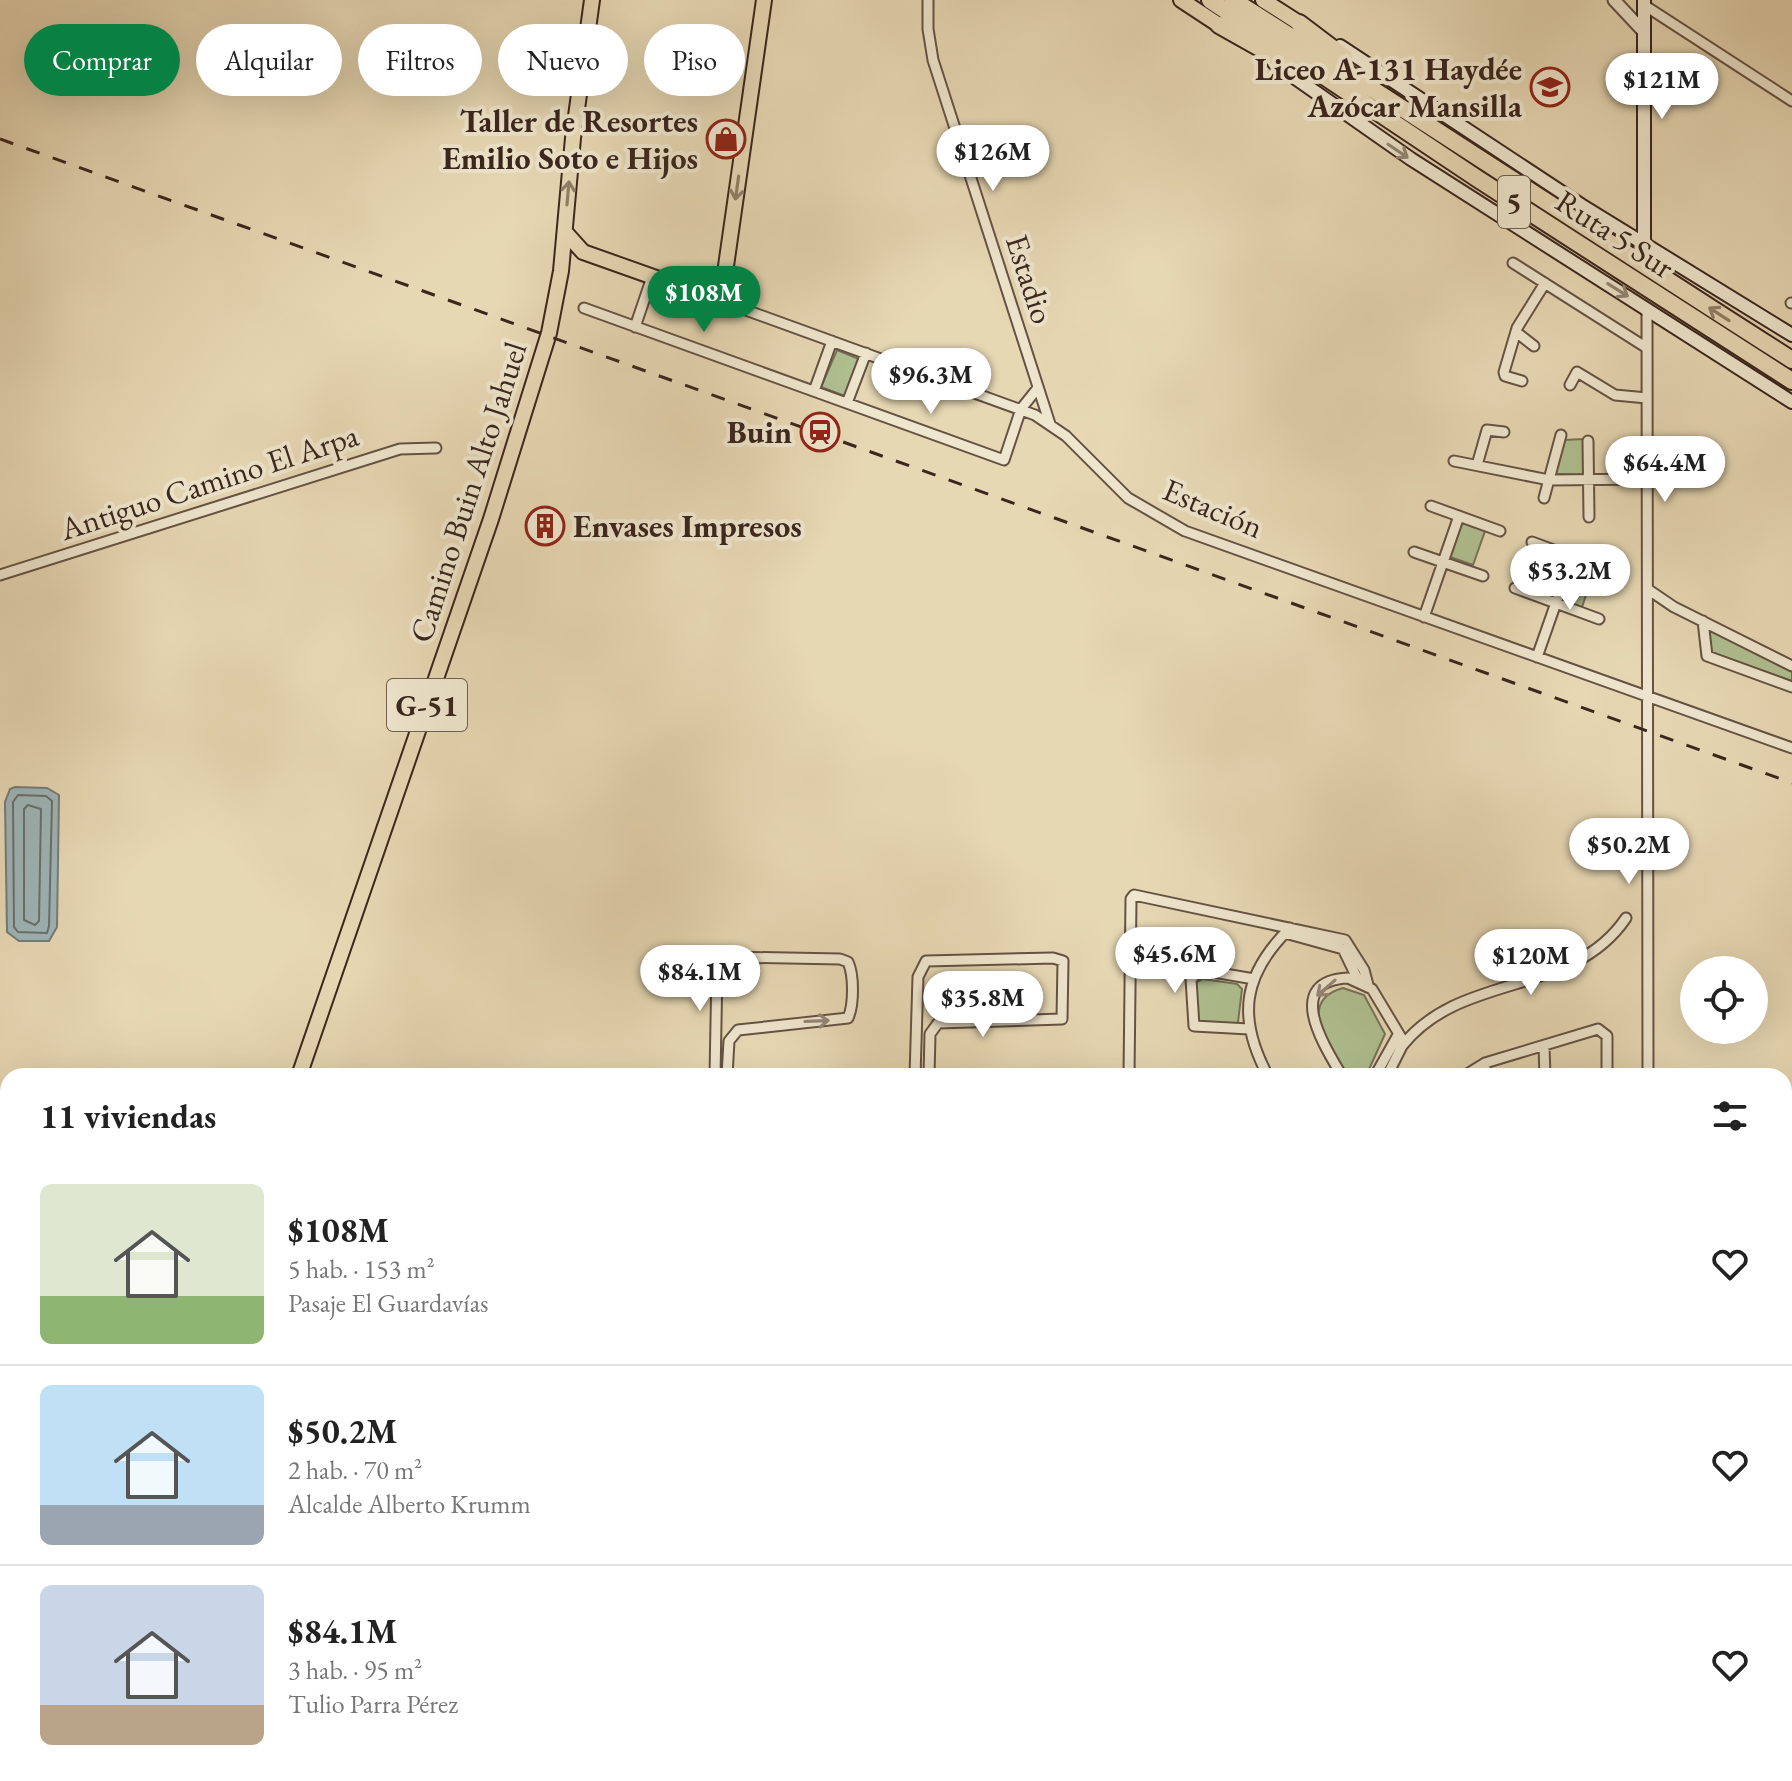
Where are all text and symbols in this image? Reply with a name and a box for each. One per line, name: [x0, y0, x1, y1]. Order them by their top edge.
chip: Comprar: [24, 24, 180, 96]
chip: Alquilar: [196, 24, 342, 96]
chip: Filtros: [358, 24, 482, 96]
chip: Nuevo: [498, 24, 628, 96]
chip: Piso: [644, 24, 745, 96]
place label: Liceo A-131 Haydée Azócar Mansilla: [1255, 48, 1523, 127]
pin: $121M: [1606, 53, 1718, 121]
text: $121M: [1623, 62, 1701, 96]
school or university icon: Liceo A-131 Haydée Azócar Mansilla: [1529, 66, 1571, 108]
place label: Taller de Resortes Emilio Soto e Hijos: [442, 100, 698, 179]
shop icon: Taller de Resortes Emilio Soto e Hijos: [705, 118, 747, 160]
pin: $126M: [937, 125, 1049, 193]
text: $126M: [954, 134, 1032, 168]
one-way arrow: [1387, 143, 1409, 159]
one-way arrow: [729, 175, 744, 200]
road number: 5: [1498, 176, 1530, 228]
one-way arrow: [561, 180, 576, 207]
street label: Ruta 5 Sur: [1548, 180, 1683, 288]
street label: Estadio: [996, 229, 1064, 329]
pin: $108M: [648, 266, 760, 334]
text: $108M: [665, 275, 743, 309]
one-way arrow: [1606, 282, 1628, 299]
one-way arrow: [1708, 305, 1731, 321]
street label: Camino Buin Alto Jahuel: [400, 336, 536, 648]
pin: $96.3M: [866, 348, 996, 416]
text: $96.3M: [889, 357, 973, 391]
place label: Buin: [727, 411, 792, 453]
station icon: Buin: [799, 411, 841, 453]
street label: Antiguo Camino El Arpa: [54, 414, 364, 550]
pin: $64.4M: [1600, 436, 1730, 504]
text: $64.4M: [1623, 445, 1707, 479]
street label: Estación: [1157, 468, 1270, 548]
building icon: Envases Impresos: [524, 505, 566, 547]
place label: Envases Impresos: [573, 505, 802, 547]
pin: $53.2M: [1505, 544, 1635, 612]
text: $53.2M: [1528, 553, 1612, 587]
road number: G-51: [387, 679, 467, 731]
pin: $50.2M: [1564, 818, 1694, 886]
text: $50.2M: [1587, 827, 1671, 861]
pin: $45.6M: [1110, 927, 1240, 995]
pin: $120M: [1475, 929, 1587, 997]
text: $45.6M: [1133, 936, 1217, 970]
text: $120M: [1492, 938, 1570, 972]
pin: $84.1M: [635, 945, 765, 1013]
text: $84.1M: [658, 954, 742, 988]
map controls: [1680, 956, 1768, 1044]
button: locate: [1680, 956, 1768, 1044]
pin: $35.8M: [918, 971, 1048, 1039]
one-way arrow: [1316, 978, 1337, 997]
text: $35.8M: [941, 980, 1025, 1014]
one-way arrow: [803, 1014, 830, 1029]
text: 11 viviendas: [40, 1094, 216, 1138]
icon: filters: [1708, 1094, 1752, 1138]
text: $108M: [288, 1208, 389, 1252]
icon: home: [104, 1216, 200, 1312]
icon: heart: [1708, 1242, 1752, 1286]
text: 5 hab. · 153 m²: [288, 1252, 434, 1286]
text: Pasaje El Guardavías: [288, 1286, 489, 1320]
text: $50.2M: [288, 1409, 397, 1453]
icon: home: [104, 1417, 200, 1513]
icon: heart: [1708, 1443, 1752, 1487]
text: 2 hab. · 70 m²: [288, 1453, 422, 1487]
text: Alcalde Alberto Krumm: [288, 1487, 531, 1521]
text: $84.1M: [288, 1609, 397, 1653]
icon: home: [104, 1617, 200, 1713]
icon: heart: [1708, 1643, 1752, 1687]
text: 3 hab. · 95 m²: [288, 1653, 422, 1687]
text: Tulio Parra Pérez: [288, 1687, 458, 1721]

